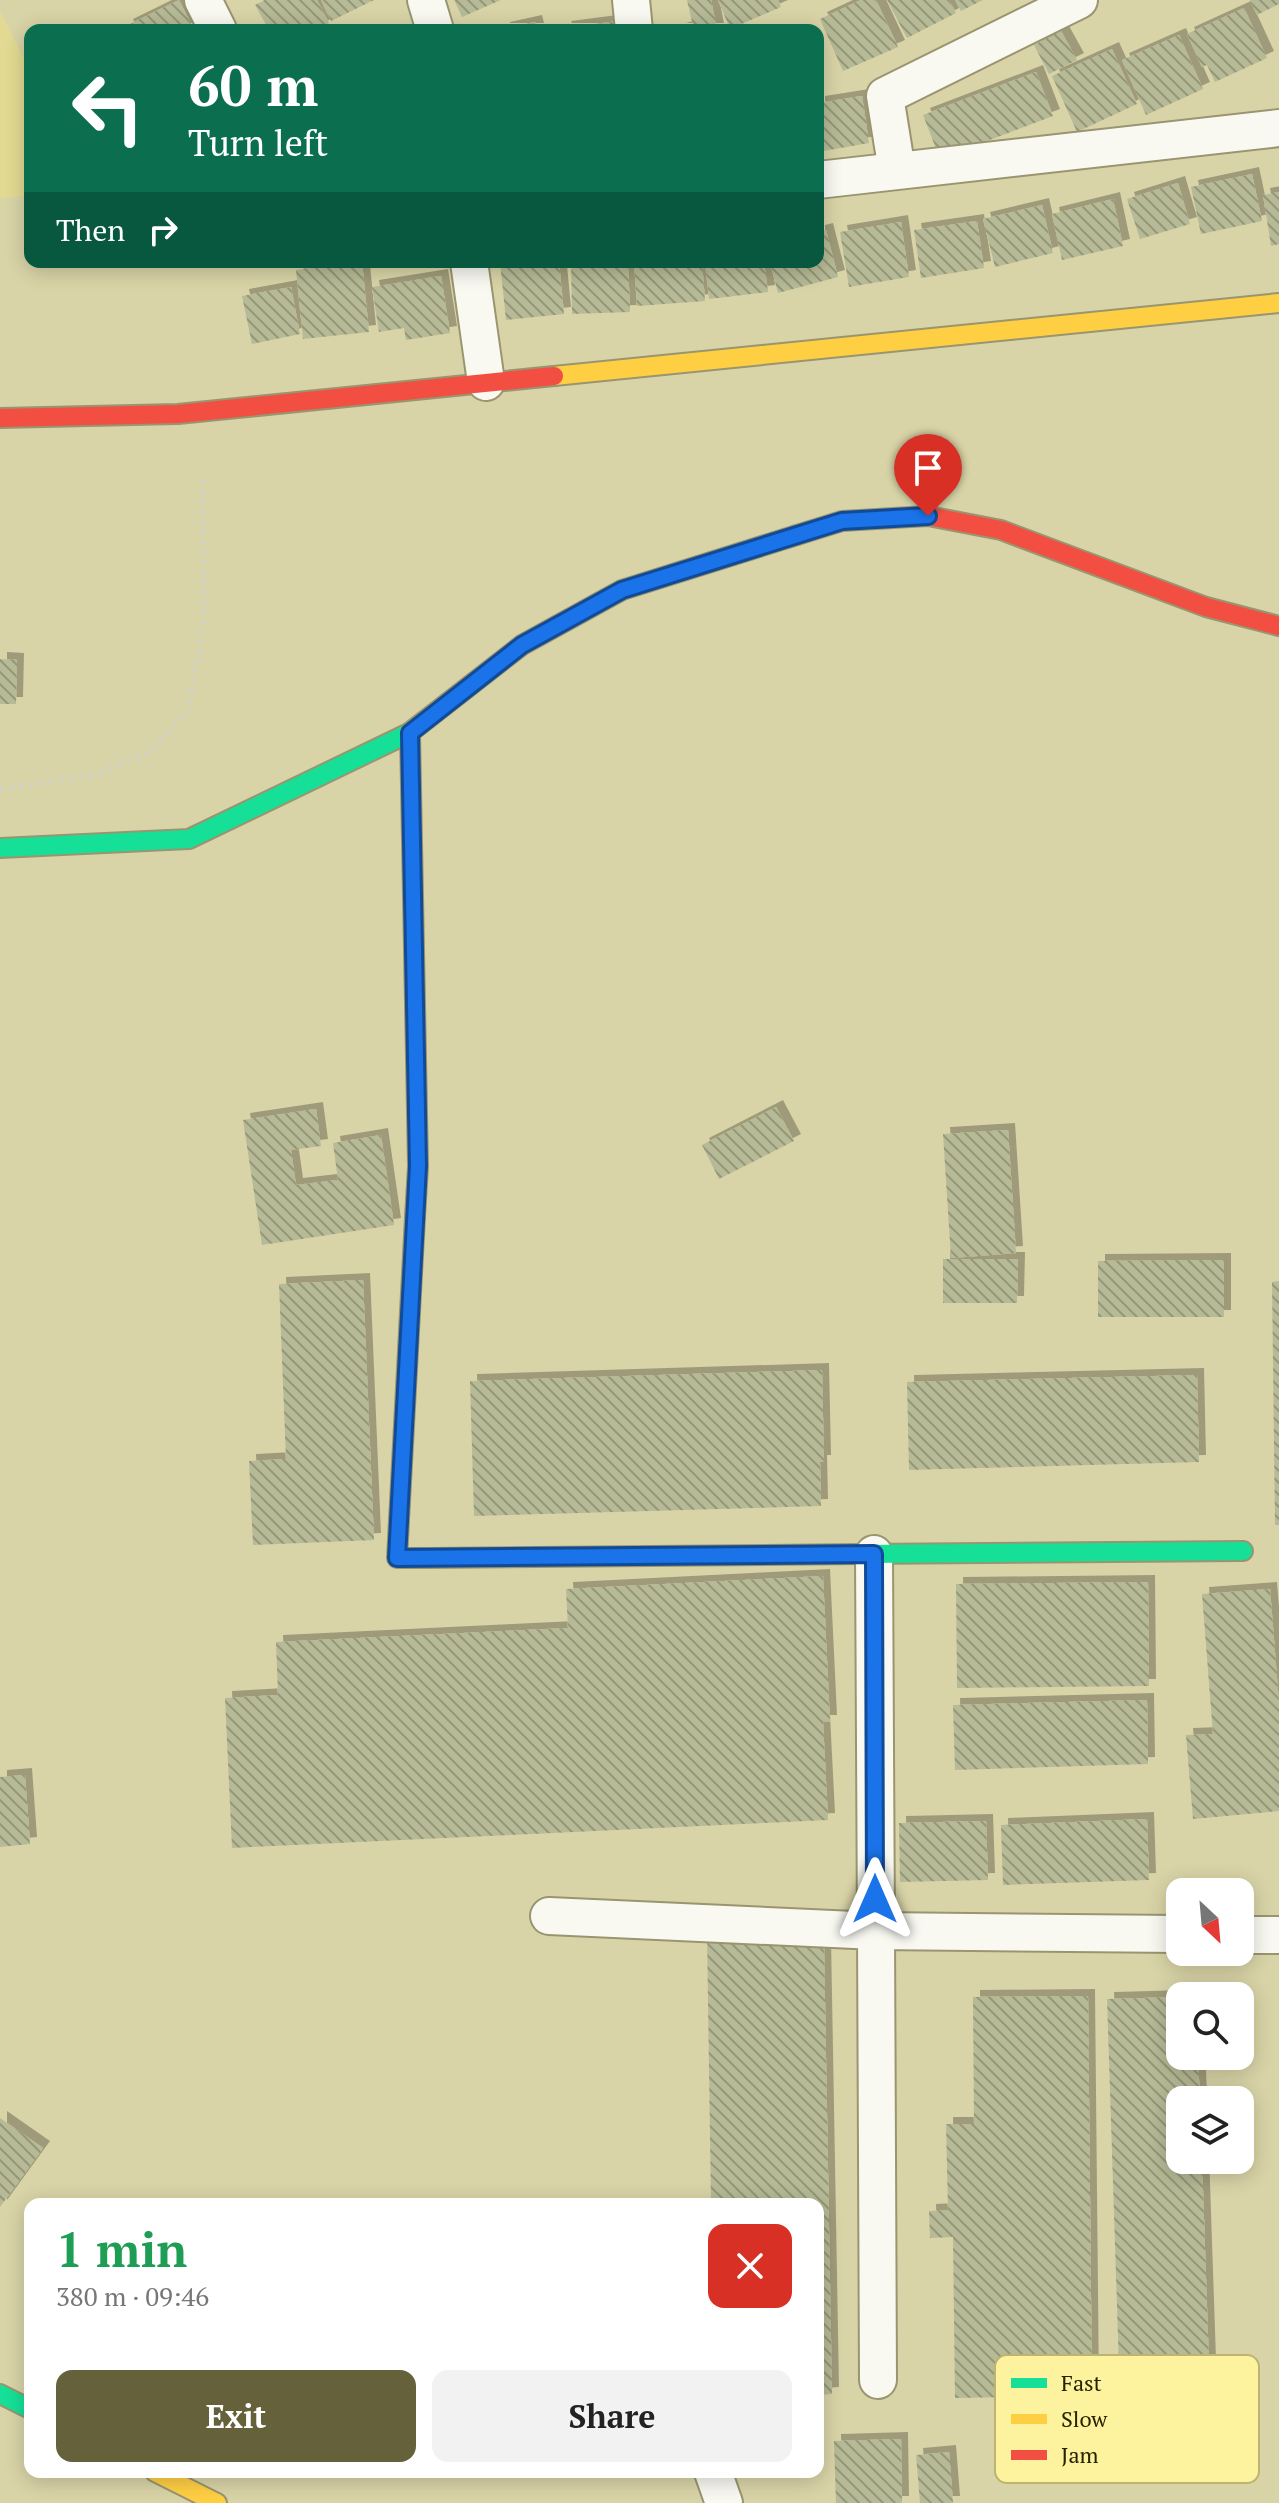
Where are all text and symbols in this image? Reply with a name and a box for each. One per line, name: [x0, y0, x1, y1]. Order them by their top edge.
text: 60 m: [188, 48, 318, 122]
icon: left: [56, 56, 160, 160]
text: Turn left: [188, 119, 328, 166]
icon: right: [141, 208, 185, 252]
text: Then: [56, 210, 125, 250]
pin: [894, 434, 962, 516]
icon: arrive: [906, 446, 950, 490]
position arrow: [833, 1857, 917, 1941]
north arrow: [1166, 1878, 1254, 1966]
map controls: [1166, 1878, 1254, 2174]
button: search: [1166, 1982, 1254, 2070]
button: layers: [1166, 2086, 1254, 2174]
text: 1 min: [56, 2217, 187, 2281]
button: close: [708, 2224, 792, 2308]
text: 380 m · 09:46: [56, 2279, 209, 2313]
legend: [995, 2355, 1259, 2483]
text: Fast: [1061, 2368, 1102, 2397]
button: Exit: [56, 2370, 416, 2462]
button: Share: [432, 2370, 792, 2462]
text: Slow: [1061, 2404, 1108, 2433]
text: Jam: [1061, 2440, 1099, 2469]

